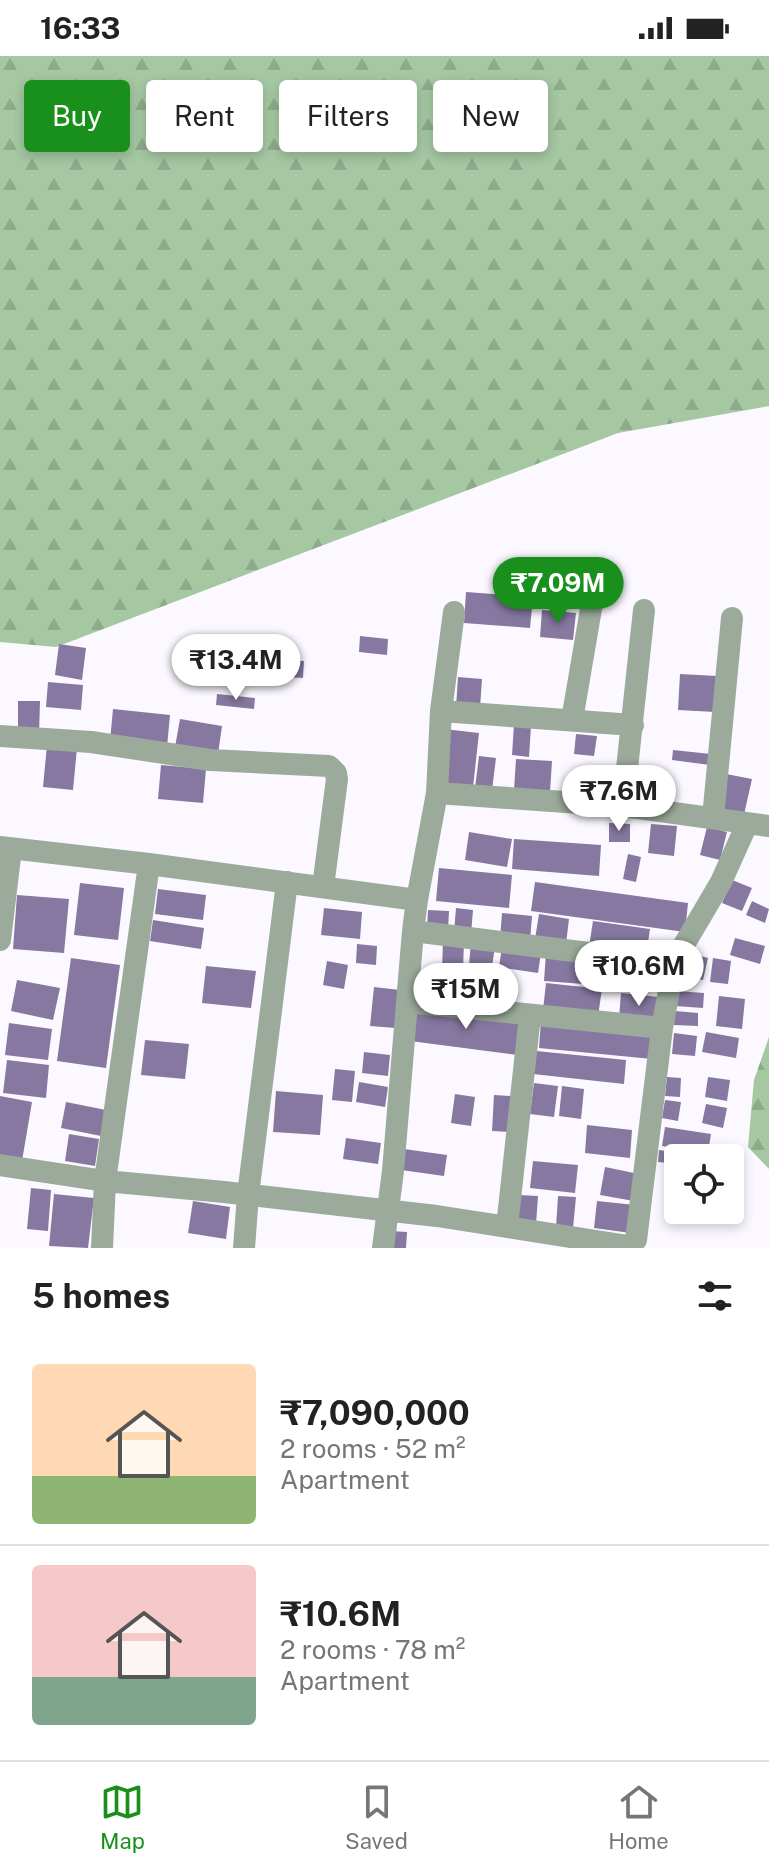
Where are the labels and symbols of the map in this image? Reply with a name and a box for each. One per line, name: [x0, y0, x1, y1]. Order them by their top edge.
pin: ₹7.09M: [493, 557, 623, 625]
pin: ₹13.4M: [171, 634, 301, 702]
pin: ₹7.6M: [563, 765, 675, 833]
pin: ₹10.6M: [574, 940, 704, 1008]
pin: ₹15M: [419, 963, 513, 1031]

